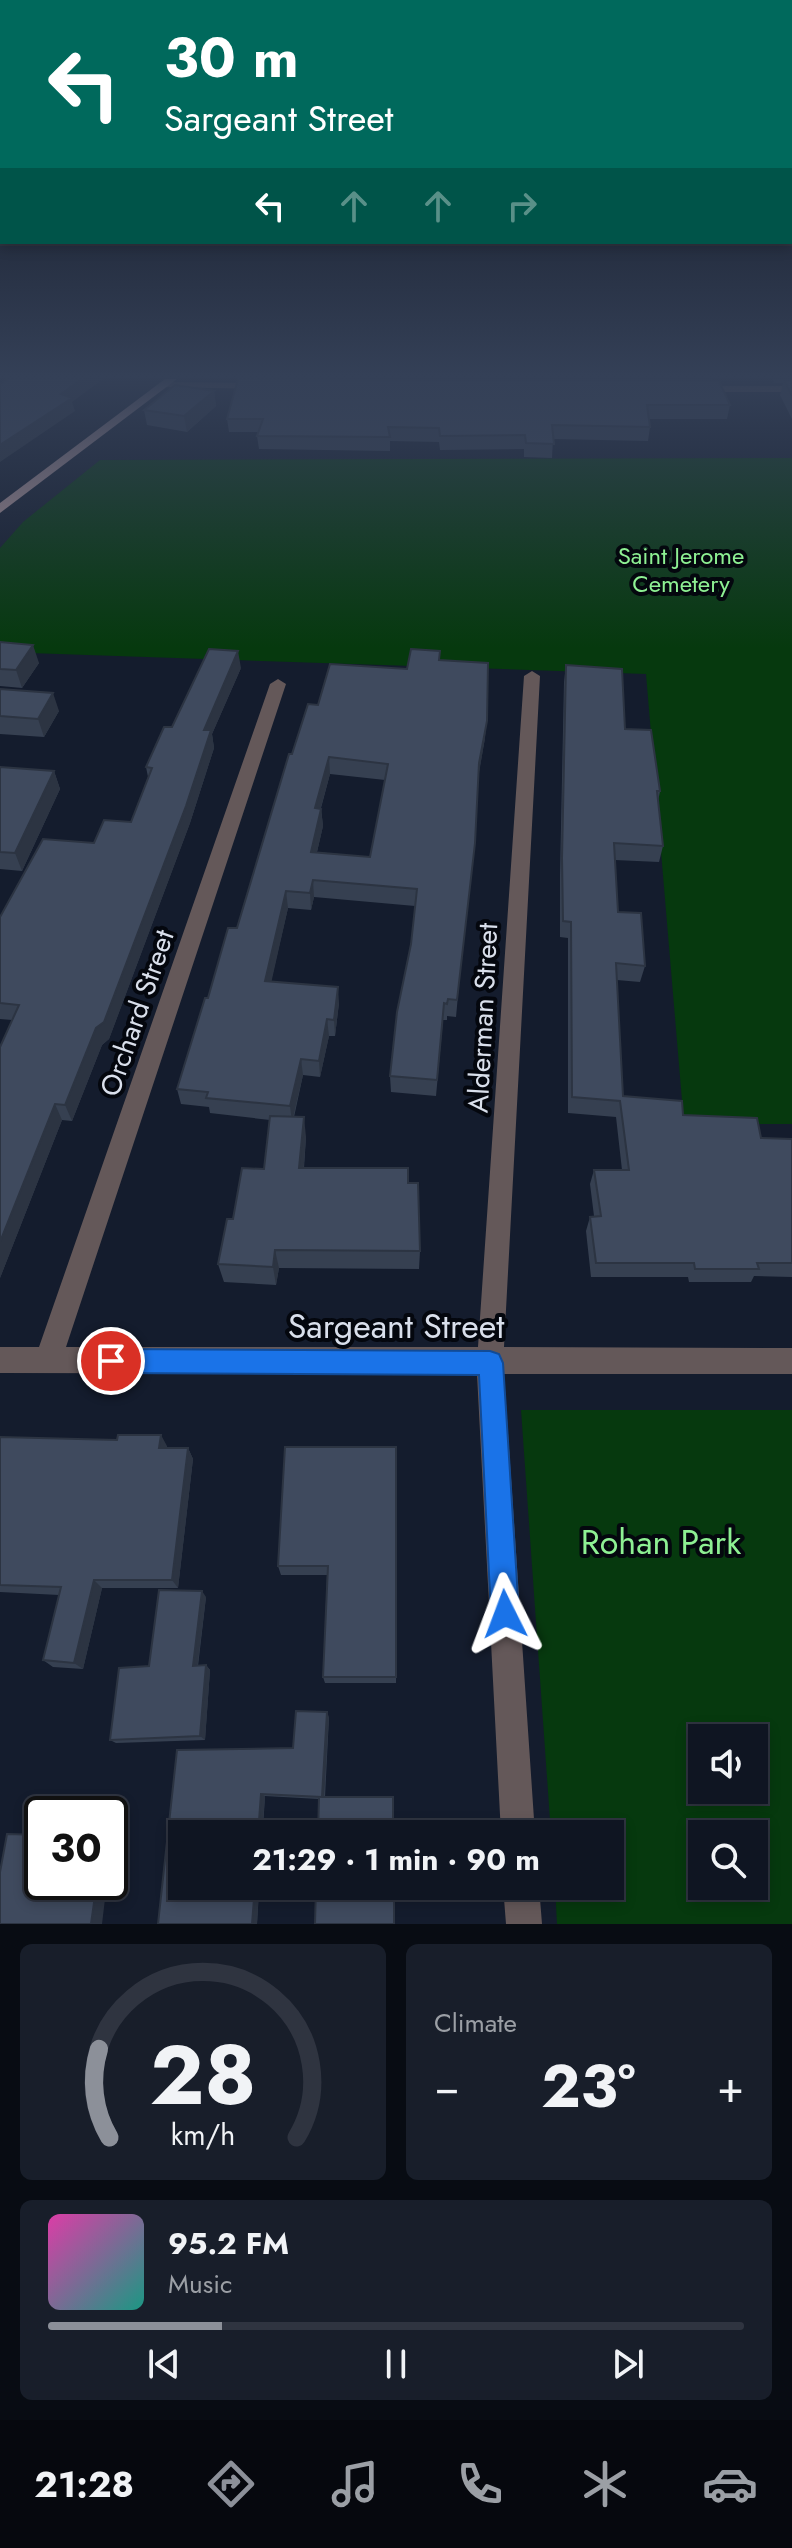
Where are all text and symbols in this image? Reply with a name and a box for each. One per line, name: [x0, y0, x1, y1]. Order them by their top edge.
text: 30 m: [164, 17, 299, 98]
icon: left: [32, 32, 136, 136]
text: Sargeant Street: [164, 92, 393, 144]
icon: left: [248, 184, 292, 228]
icon: ahead: [332, 184, 376, 228]
icon: ahead: [416, 184, 460, 228]
icon: right: [500, 184, 544, 228]
park label: Saint Jerome Cemetery: [618, 538, 744, 601]
street label: Alderman Street: [458, 922, 508, 1114]
street label: Orchard Street: [89, 924, 185, 1102]
street label: Sargeant Street: [288, 1302, 504, 1351]
pin: [77, 1327, 145, 1395]
icon: arrive: [89, 1339, 133, 1383]
park label: Rohan Park: [581, 1518, 741, 1567]
position arrow: [463, 1572, 547, 1656]
map controls: [688, 1724, 768, 1900]
button: sound: [688, 1724, 768, 1804]
speed limit sign: 30: [24, 1796, 128, 1900]
button: search: [688, 1820, 768, 1900]
text: 21:29 · 1 min · 90 m: [252, 1838, 540, 1881]
text: Climate: [434, 2004, 517, 2042]
text: 28: [150, 2015, 256, 2135]
text: 23°: [541, 2043, 636, 2130]
text: −: [434, 2055, 460, 2119]
text: +: [717, 2055, 744, 2119]
text: km/h: [171, 2114, 235, 2156]
text: 95.2 FM: [168, 2222, 289, 2265]
text: Music: [168, 2265, 232, 2303]
icon: previous: [142, 2342, 186, 2386]
icon: pause: [374, 2342, 418, 2386]
icon: next: [606, 2342, 650, 2386]
icon: directions: [203, 2456, 259, 2512]
icon: music: [327, 2456, 383, 2512]
icon: phone: [452, 2456, 508, 2512]
icon: climate: [577, 2456, 633, 2512]
icon: car: [702, 2456, 758, 2512]
text: 21:28: [34, 2458, 134, 2510]

